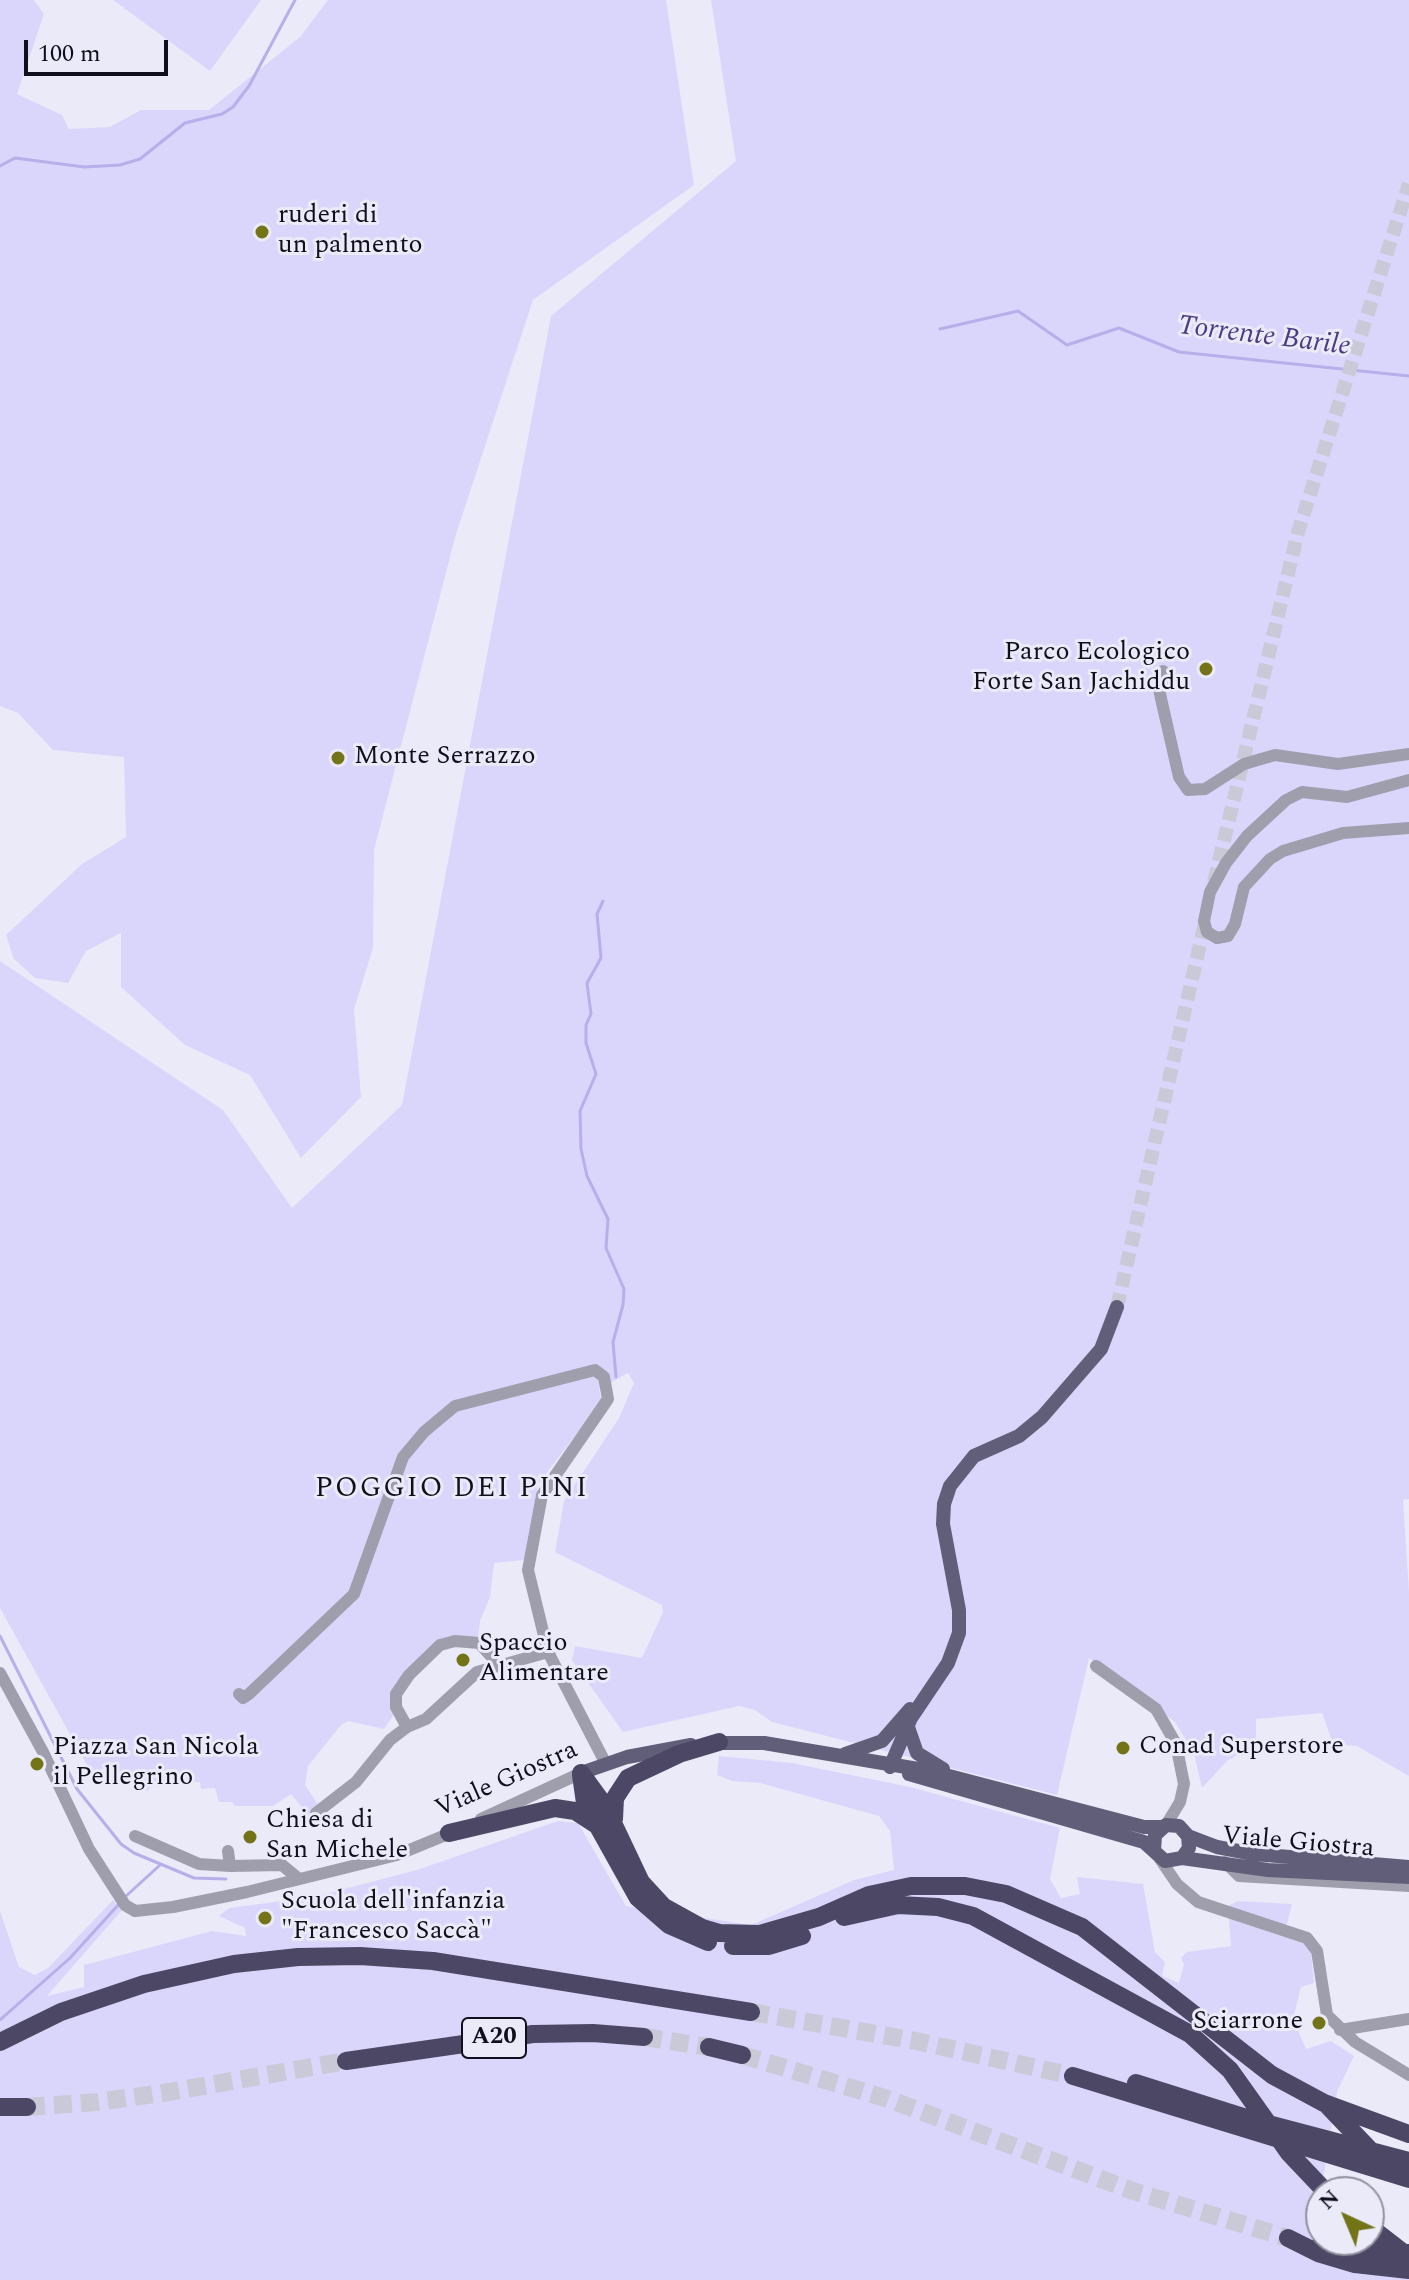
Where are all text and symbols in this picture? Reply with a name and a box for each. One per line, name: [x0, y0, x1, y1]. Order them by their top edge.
scale bar: [28, 24, 172, 74]
text: 100 m: [38, 36, 101, 72]
place label: ruderi di un palmento: [278, 201, 423, 262]
marker: ruderi di un palmento: [253, 223, 271, 241]
water label: Torrente Barile: [1176, 311, 1352, 365]
place label: Parco Ecologico Forte San Jachiddu: [972, 638, 1190, 700]
marker: Parco Ecologico Forte San Jachiddu: [1197, 660, 1215, 678]
place label: Monte Serrazzo: [354, 742, 536, 774]
marker: Monte Serrazzo: [329, 749, 347, 767]
district label: POGGIO DEI PINI: [315, 1474, 589, 1508]
place label: Spaccio Alimentare: [479, 1629, 609, 1690]
marker: Spaccio Alimentare: [454, 1651, 472, 1669]
place label: Conad Superstore: [1139, 1732, 1344, 1764]
place label: Piazza San Nicola il Pellegrino: [53, 1733, 259, 1794]
street label: Viale Giostra: [431, 1736, 583, 1826]
marker: Conad Superstore: [1114, 1739, 1132, 1757]
marker: Piazza San Nicola il Pellegrino: [28, 1755, 46, 1773]
place label: Chiesa di San Michele: [266, 1806, 408, 1868]
street label: Viale Giostra: [1221, 1822, 1375, 1866]
marker: Chiesa di San Michele: [241, 1828, 259, 1846]
place label: Scuola dell'infanzia "Francesco Saccà": [281, 1887, 505, 1948]
marker: Scuola dell'infanzia "Francesco Saccà": [256, 1909, 274, 1927]
place label: Sciarrone: [1193, 2007, 1303, 2039]
marker: Sciarrone: [1310, 2014, 1328, 2032]
road number: A20: [462, 2018, 526, 2058]
north arrow: [1305, 2176, 1385, 2256]
text: N: [1311, 2182, 1347, 2218]

